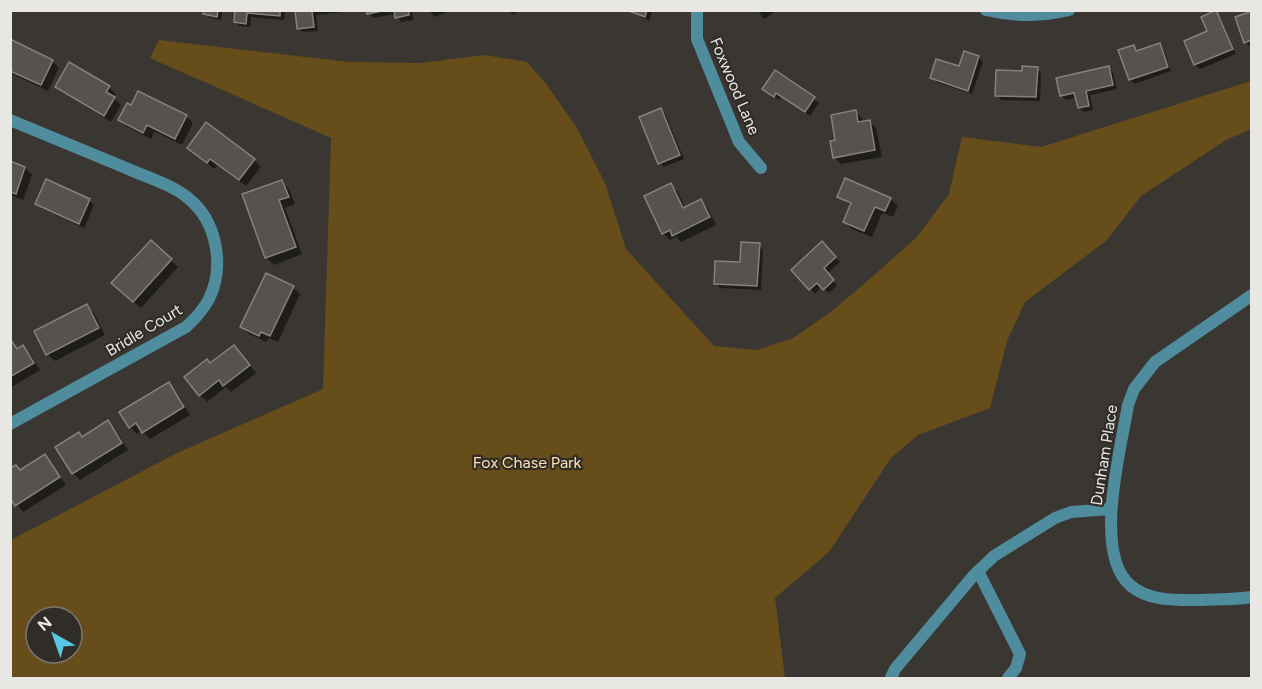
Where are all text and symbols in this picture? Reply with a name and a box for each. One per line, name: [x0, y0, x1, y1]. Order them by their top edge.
street label: Foxwood Lane: [706, 35, 764, 138]
street label: Bridle Court: [102, 300, 186, 360]
street label: Dunham Place: [1087, 403, 1121, 507]
park label: Fox Chase Park: [473, 453, 582, 472]
north arrow: [24, 605, 84, 665]
text: N: [34, 613, 56, 635]

